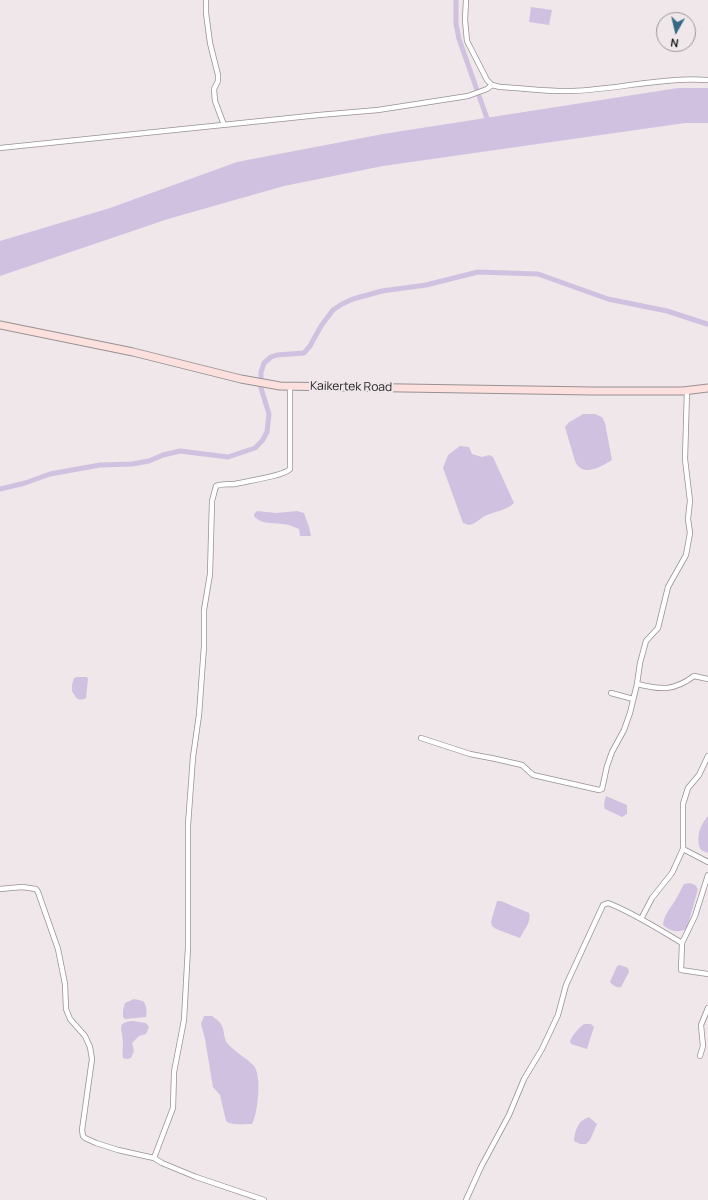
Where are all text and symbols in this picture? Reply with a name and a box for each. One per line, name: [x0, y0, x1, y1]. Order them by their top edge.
north arrow: [656, 12, 696, 52]
text: N: [669, 35, 679, 51]
street label: Kaikertek Road: [310, 379, 392, 395]

